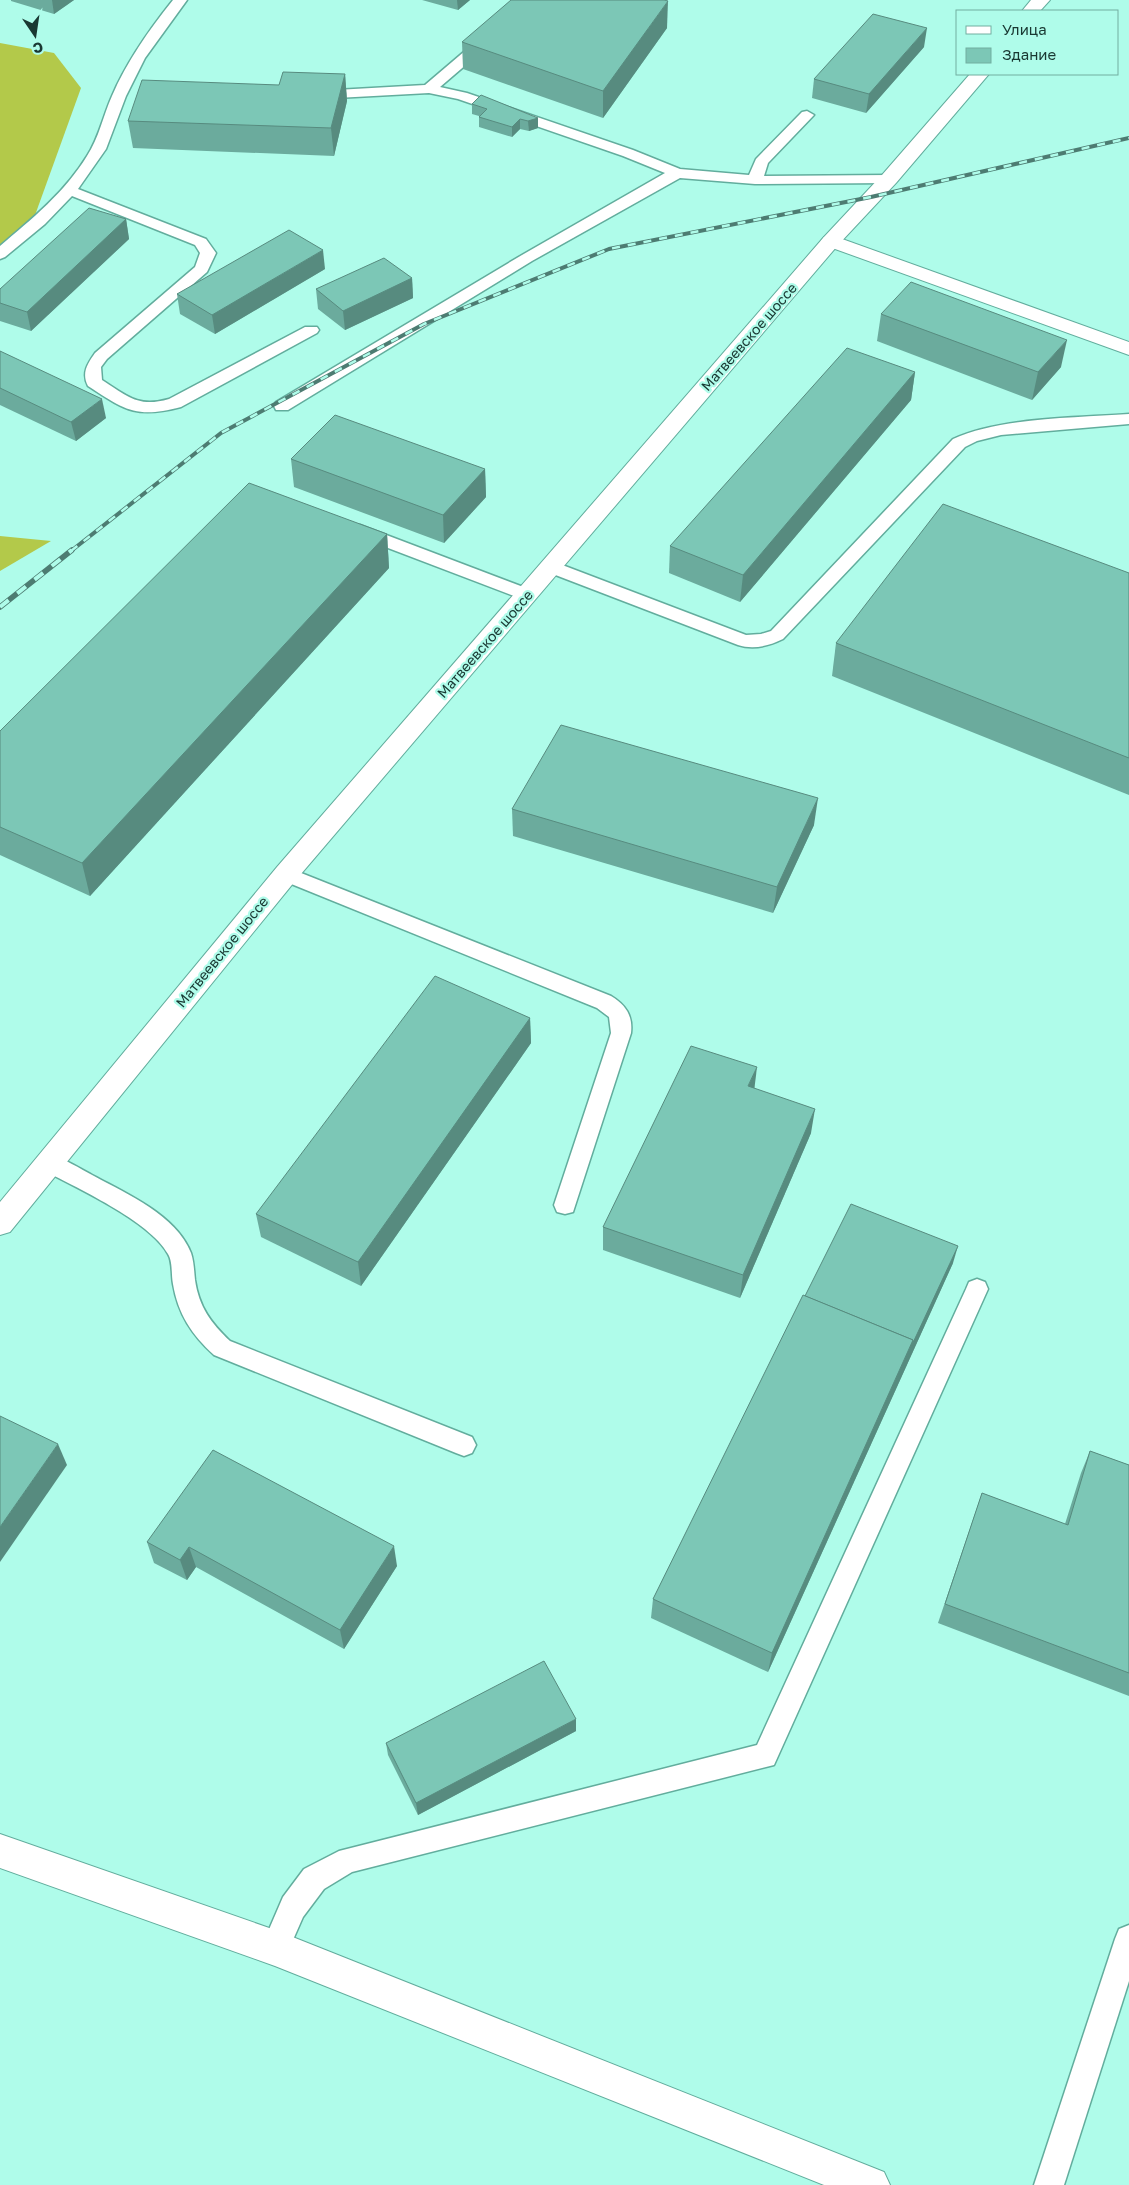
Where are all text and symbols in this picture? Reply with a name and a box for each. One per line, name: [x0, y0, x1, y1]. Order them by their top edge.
north arrow: [10, 10, 60, 60]
legend: [956, 10, 1119, 75]
text: Улица: [1002, 20, 1047, 38]
text: С: [31, 39, 45, 58]
text: Здание: [1002, 45, 1056, 63]
street label: Матвеевское шоссе: [697, 279, 800, 394]
street label: Матвеевское шоссе: [433, 586, 536, 701]
street label: Матвеевское шоссе: [172, 893, 271, 1010]

